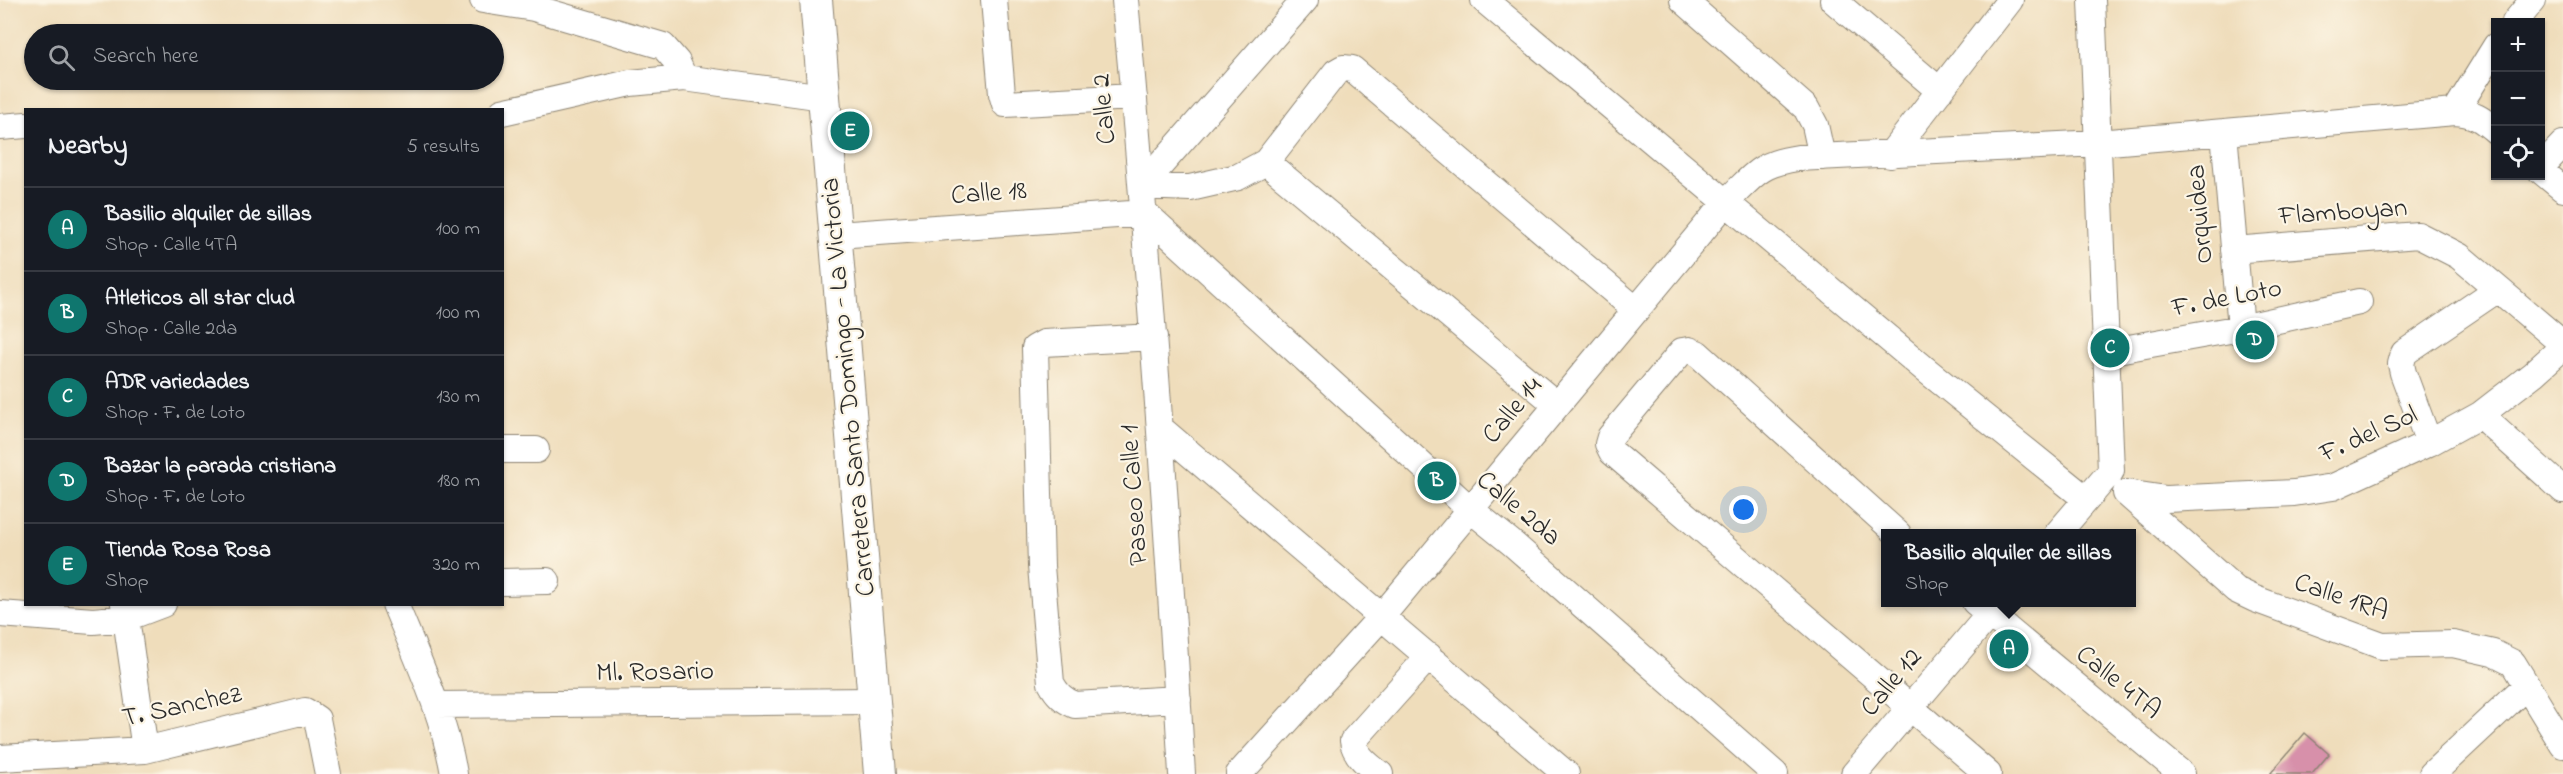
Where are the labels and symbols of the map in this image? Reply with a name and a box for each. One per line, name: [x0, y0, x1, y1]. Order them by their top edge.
street label: Calle 2: [1082, 72, 1128, 146]
pin: E: [830, 108, 870, 154]
street label: Orquidea: [2177, 163, 2225, 265]
street label: Calle 18: [950, 172, 1028, 216]
street label: Carretera Santo Domingo - La Victoria: [811, 176, 887, 598]
street label: Flamboyan: [2276, 189, 2409, 237]
street label: F. de Loto: [2168, 269, 2285, 329]
pin: D: [2236, 318, 2274, 362]
pin: C: [2090, 326, 2130, 370]
street label: Calle 14: [1473, 369, 1553, 453]
street label: F. del Sol: [2313, 396, 2424, 474]
street label: Paseo Calle 1: [1111, 423, 1159, 567]
pin: B: [1418, 458, 1456, 504]
street label: Calle 2da: [1467, 462, 1569, 556]
your location: [1729, 495, 1758, 524]
street label: Calle 1RA: [2289, 564, 2393, 632]
pin: A: [1990, 626, 2028, 672]
street label: Calle 4TA: [2067, 636, 2169, 730]
street label: Calle 12: [1852, 640, 1932, 726]
street label: Ml. Rosario: [596, 652, 714, 694]
street label: T. Sanchez: [119, 675, 246, 739]

